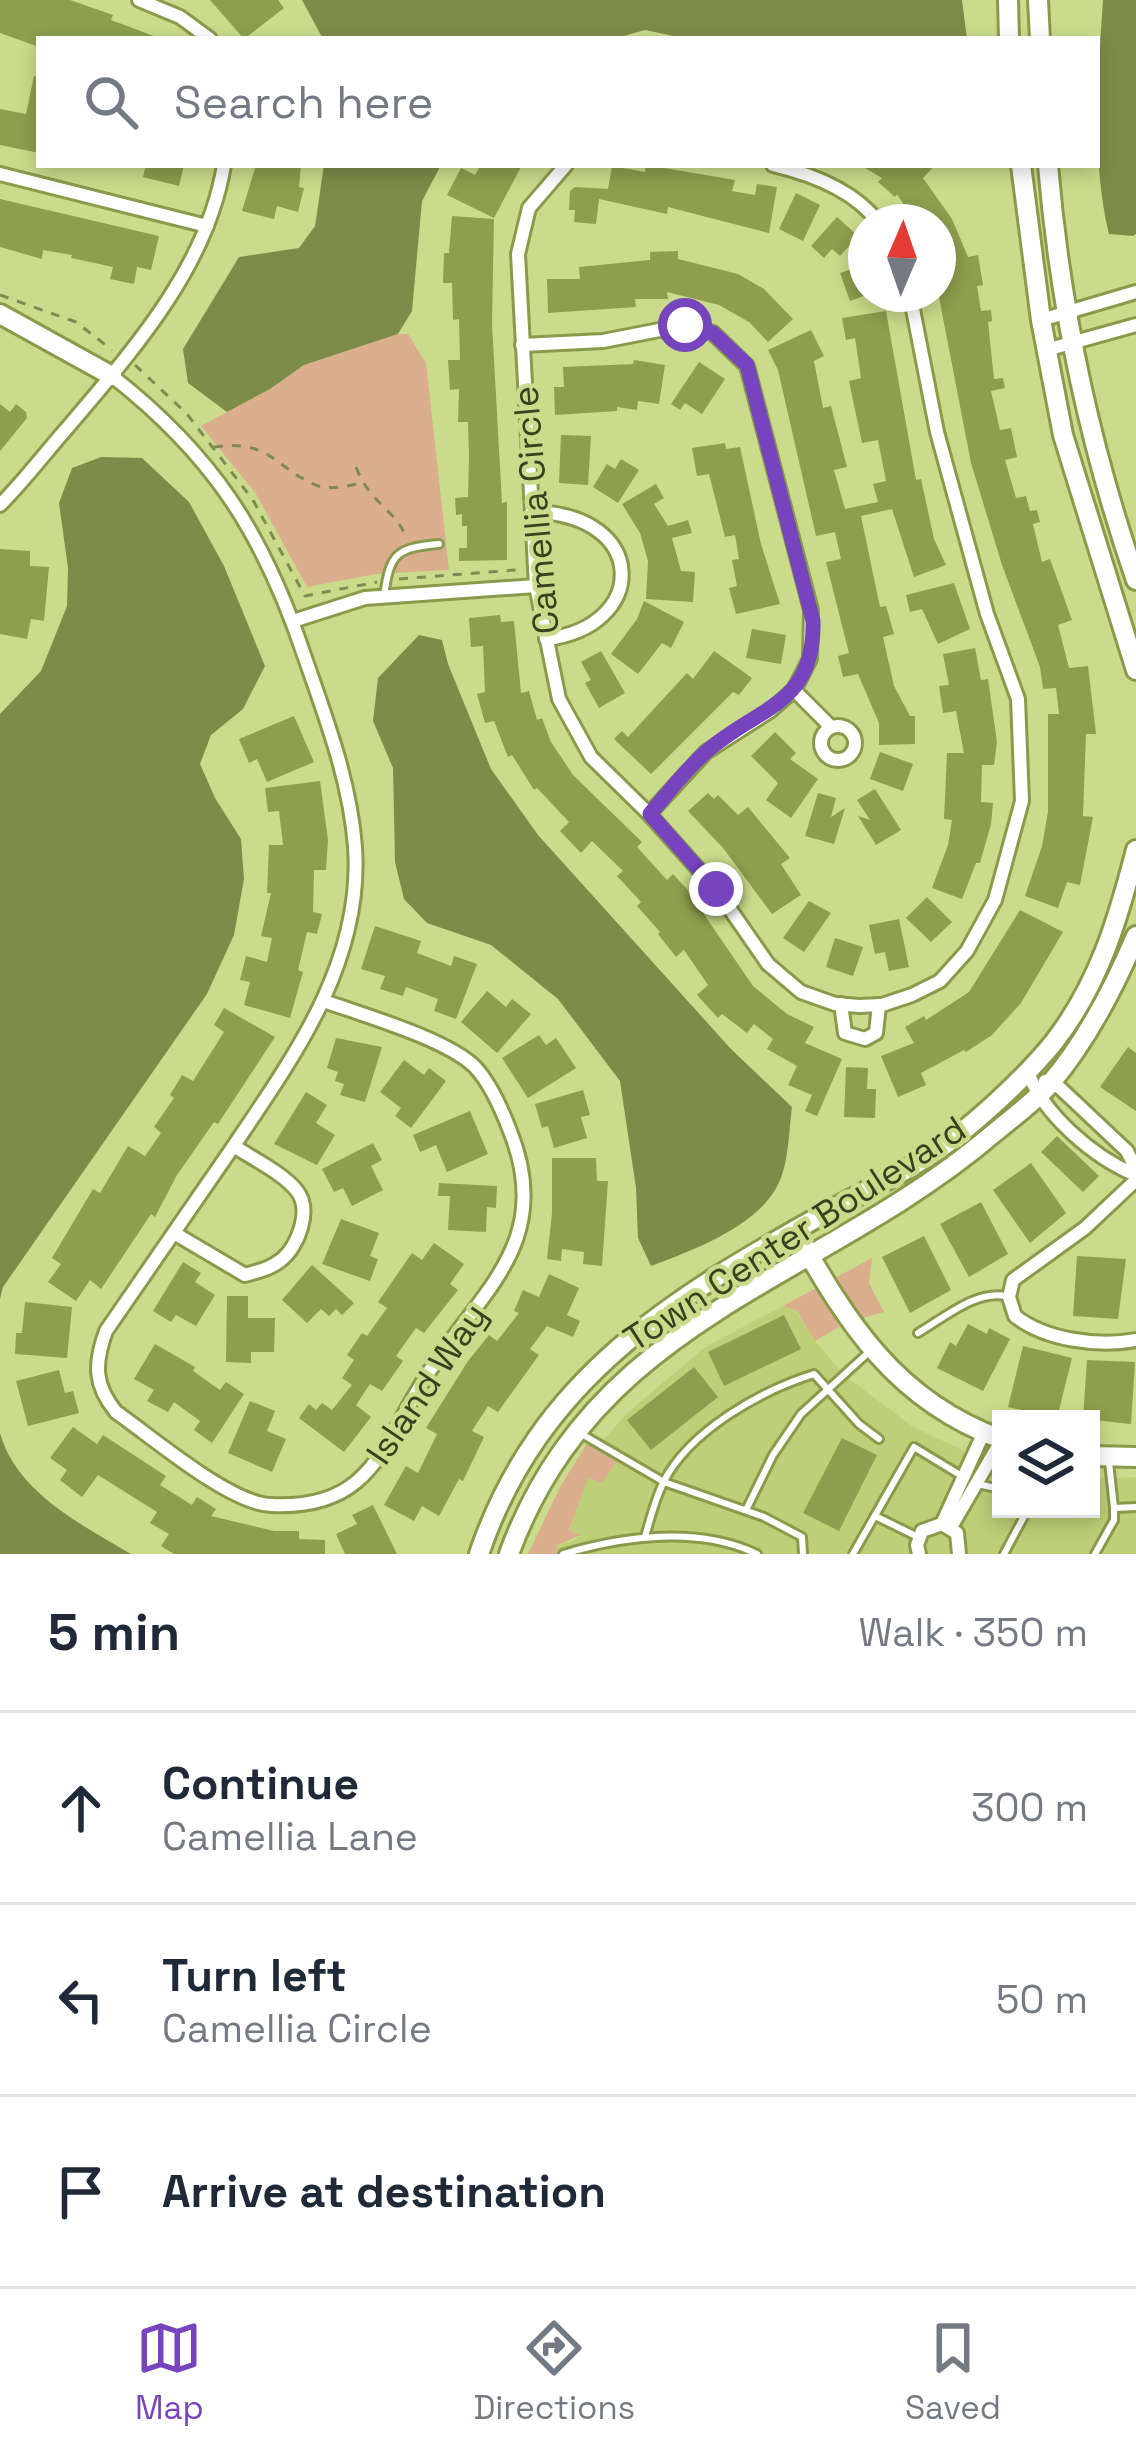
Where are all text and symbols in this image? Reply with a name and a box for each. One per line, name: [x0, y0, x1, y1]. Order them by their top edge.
search box: [36, 36, 1100, 168]
icon: search: [78, 69, 144, 135]
text: Search here: [174, 74, 433, 131]
north arrow: [848, 204, 956, 312]
route start: [658, 298, 712, 352]
street label: Camellia Circle: [502, 384, 570, 636]
route end: [689, 862, 743, 916]
street label: Town Center Boulevard: [615, 1106, 975, 1362]
street label: Island Way: [356, 1294, 498, 1474]
map controls: [992, 1410, 1100, 1518]
button: layers: [992, 1410, 1100, 1518]
text: 5 min: [48, 1600, 180, 1665]
text: Walk · 350 m: [858, 1608, 1088, 1657]
text: Continue: [162, 1755, 359, 1812]
icon: ahead: [48, 1775, 114, 1841]
text: 300 m: [971, 1783, 1088, 1832]
text: Camellia Lane: [162, 1812, 418, 1861]
text: Turn left: [162, 1947, 347, 2004]
icon: left: [48, 1967, 114, 2033]
text: 50 m: [996, 1975, 1088, 2024]
text: Camellia Circle: [162, 2004, 432, 2053]
icon: arrive: [48, 2159, 114, 2225]
text: Arrive at destination: [162, 2163, 606, 2220]
tab: Map: [135, 2315, 204, 2429]
tab: Directions: [473, 2315, 635, 2429]
tab: Saved: [905, 2315, 1001, 2429]

